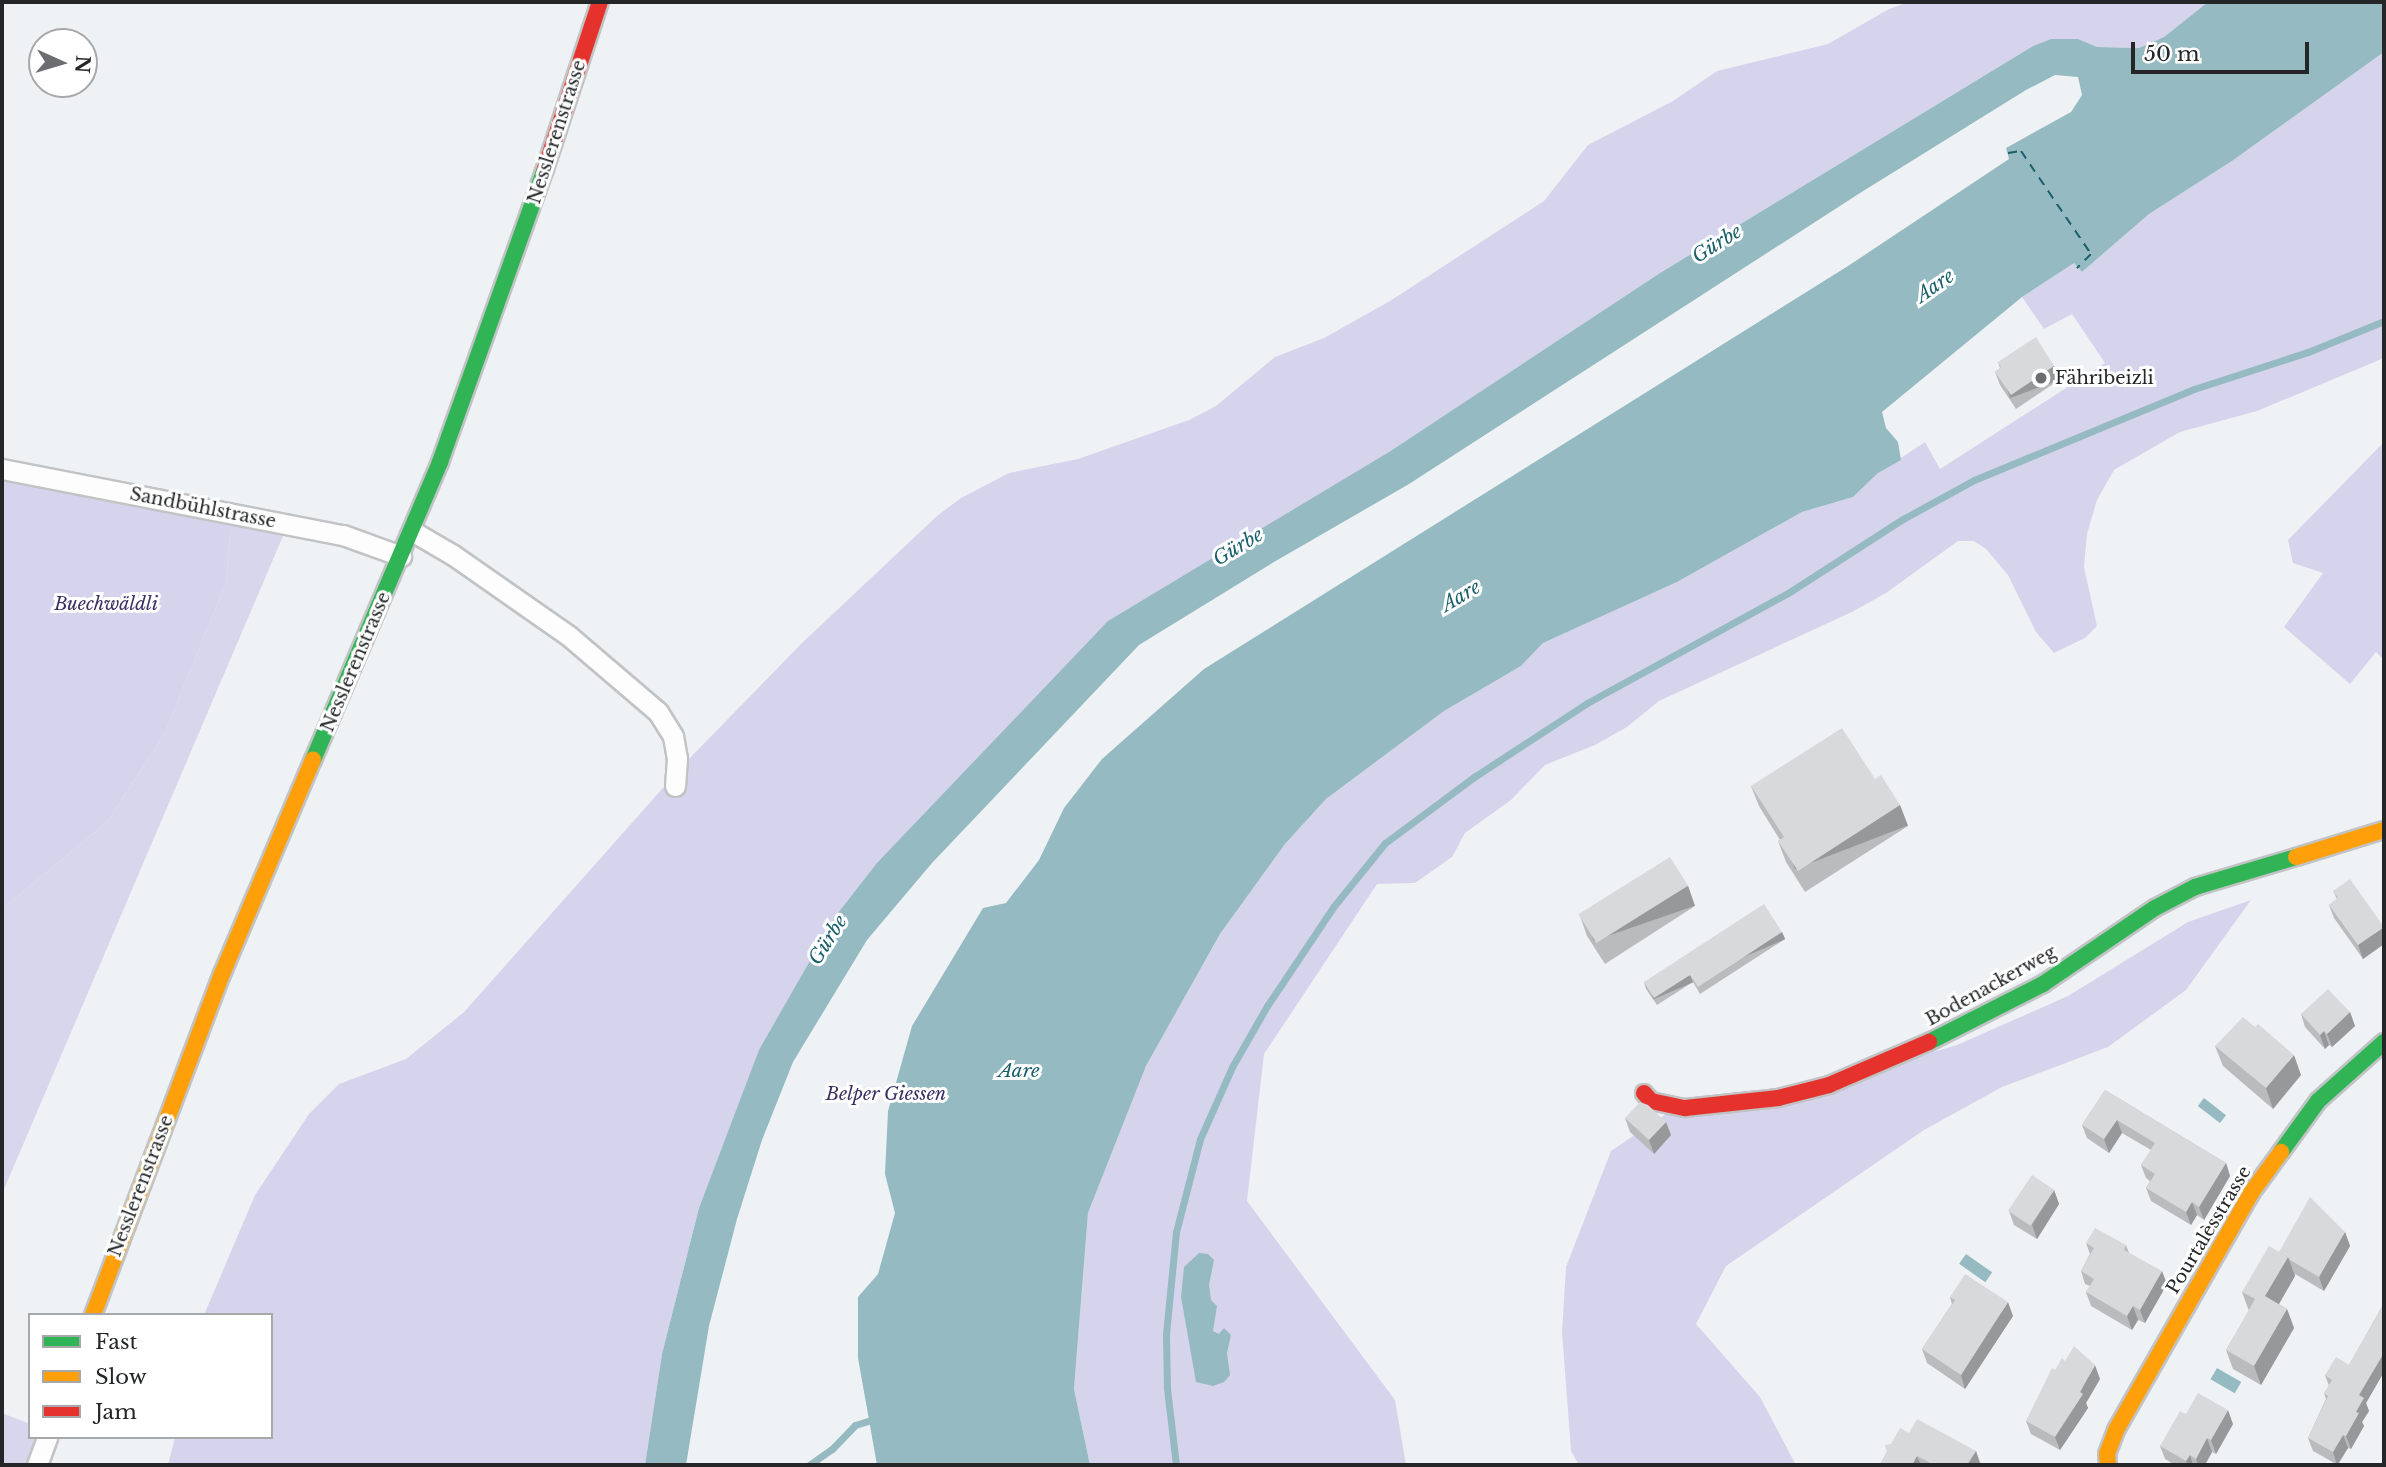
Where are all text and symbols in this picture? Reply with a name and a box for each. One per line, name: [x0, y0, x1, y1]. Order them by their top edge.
north arrow: [28, 28, 98, 98]
scale bar: [2134, 28, 2312, 72]
text: 50 m: [2144, 41, 2199, 67]
text: N: [70, 55, 95, 74]
street label: Nesslerenstrasse: [524, 57, 590, 207]
water label: Gürbe: [1688, 220, 1746, 268]
water label: Aare: [1911, 265, 1959, 307]
place label: Fähribeizli: [2055, 367, 2154, 389]
marker: Fähribeizli: [2033, 370, 2049, 386]
street label: Sandbühlstrasse: [128, 483, 278, 533]
water label: Gürbe: [1209, 523, 1267, 571]
water label: Aare: [1437, 576, 1485, 616]
street label: Nesslerenstrasse: [317, 589, 395, 735]
park label: Buechwäldli: [54, 593, 158, 615]
water label: Gürbe: [804, 911, 852, 969]
street label: Bodenackerweg: [1922, 941, 2060, 1031]
water label: Aare: [998, 1060, 1040, 1082]
park label: Belper Giessen: [826, 1083, 946, 1105]
street label: Nesslerenstrasse: [104, 1112, 178, 1260]
street label: Pourtalèsstrasse: [2162, 1162, 2256, 1298]
legend: [28, 1313, 273, 1439]
text: Fast: [95, 1329, 137, 1355]
text: Slow: [95, 1364, 147, 1390]
text: Jam: [95, 1399, 137, 1425]

